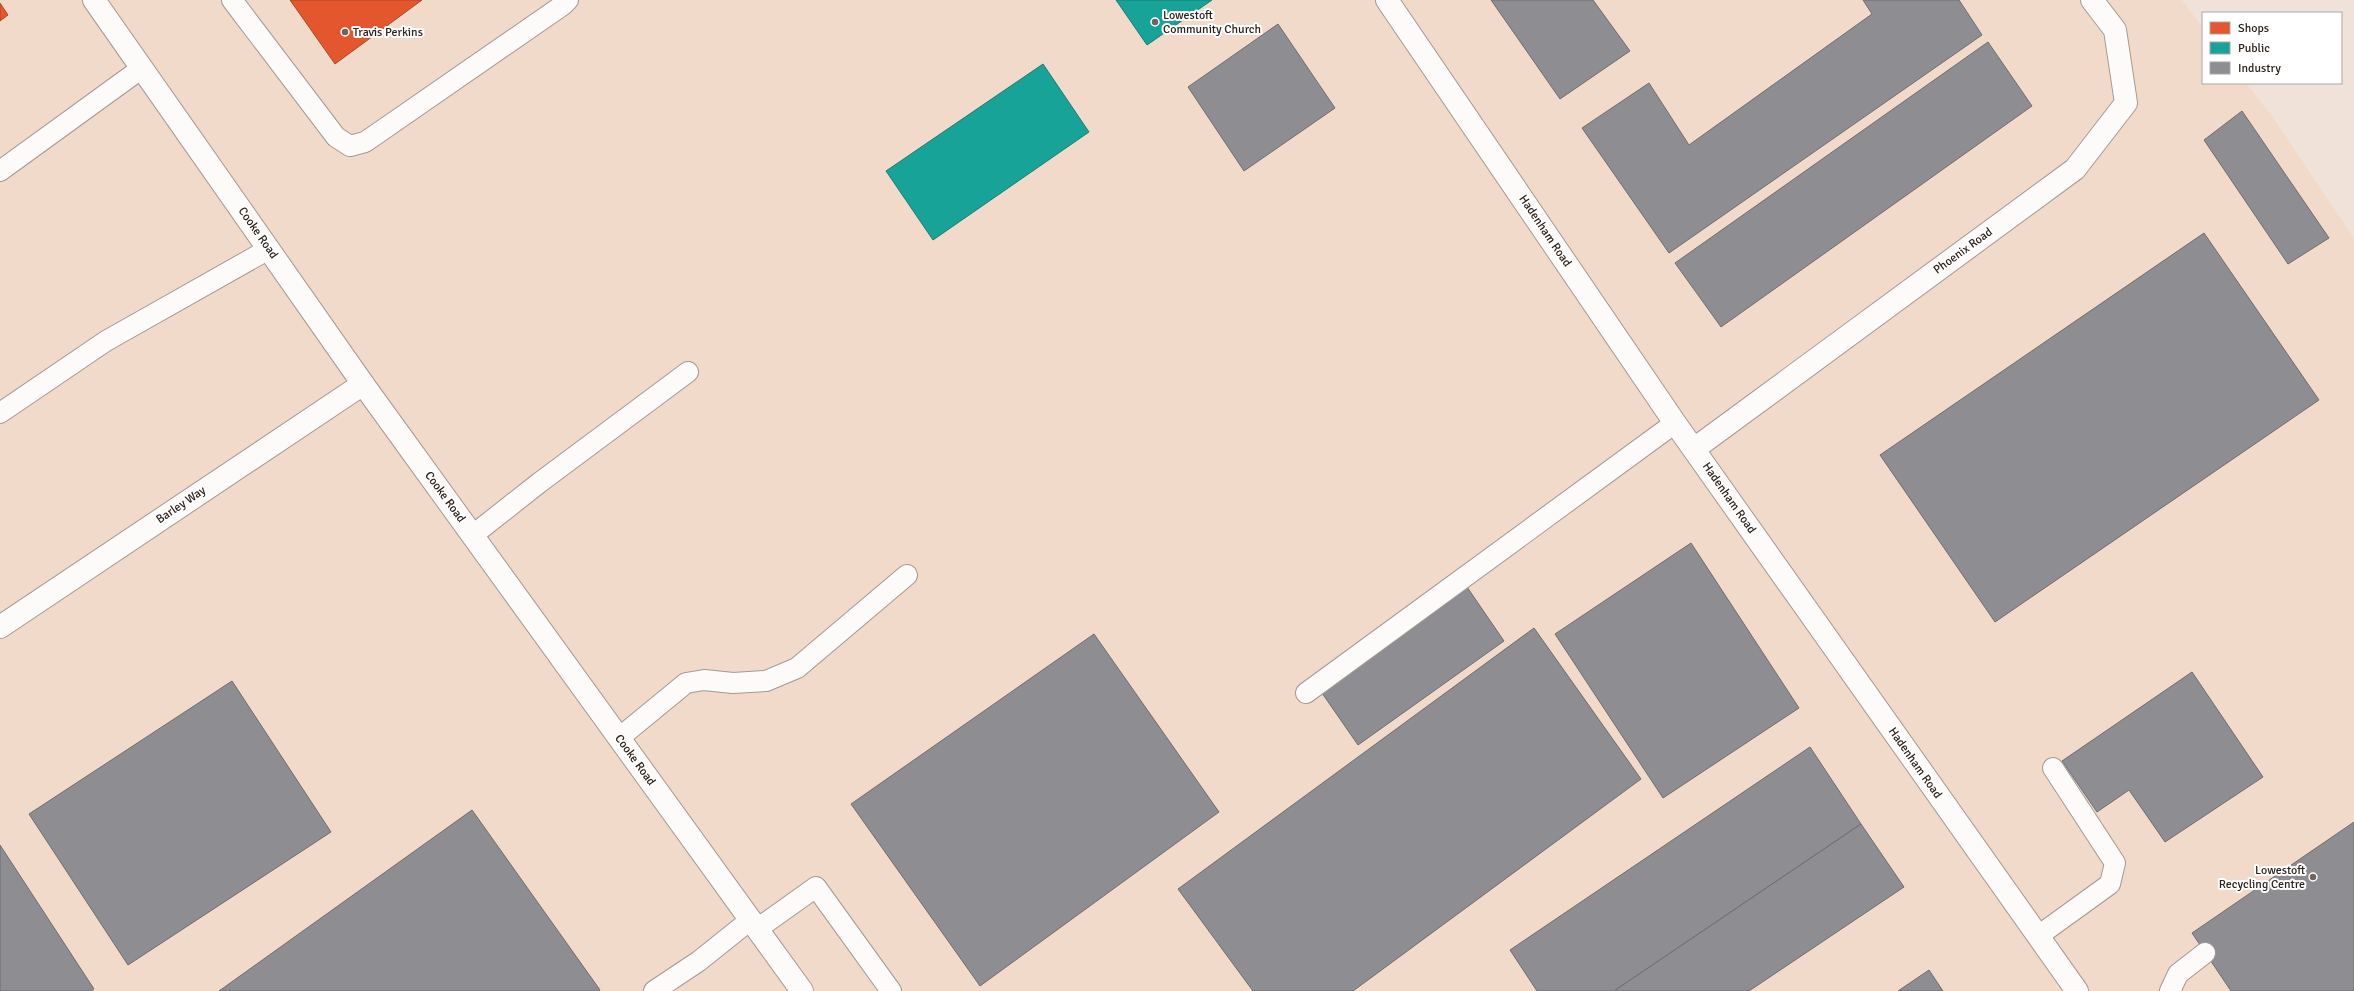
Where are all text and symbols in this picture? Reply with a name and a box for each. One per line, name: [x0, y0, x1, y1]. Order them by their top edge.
place label: Lowestoft Community Church: [1163, 8, 1261, 37]
legend: [2202, 12, 2342, 84]
marker: Lowestoft Community Church: [1150, 17, 1160, 27]
text: Shops: [2238, 21, 2269, 36]
place label: Travis Perkins: [353, 25, 423, 40]
marker: Travis Perkins: [340, 27, 350, 37]
text: Public: [2238, 41, 2270, 56]
text: Industry: [2238, 61, 2281, 76]
street label: Hadenham Road: [1515, 192, 1575, 270]
street label: Cooke Road: [235, 204, 281, 262]
street label: Phoenix Road: [1931, 225, 1995, 277]
street label: Hadenham Road: [1699, 459, 1759, 537]
street label: Cooke Road: [421, 468, 469, 526]
street label: Barley Way: [153, 483, 209, 527]
street label: Hadenham Road: [1885, 724, 1945, 802]
street label: Cooke Road: [611, 731, 659, 789]
place label: Lowestoft Recycling Centre: [2219, 863, 2305, 892]
marker: Lowestoft Recycling Centre: [2308, 872, 2318, 882]

